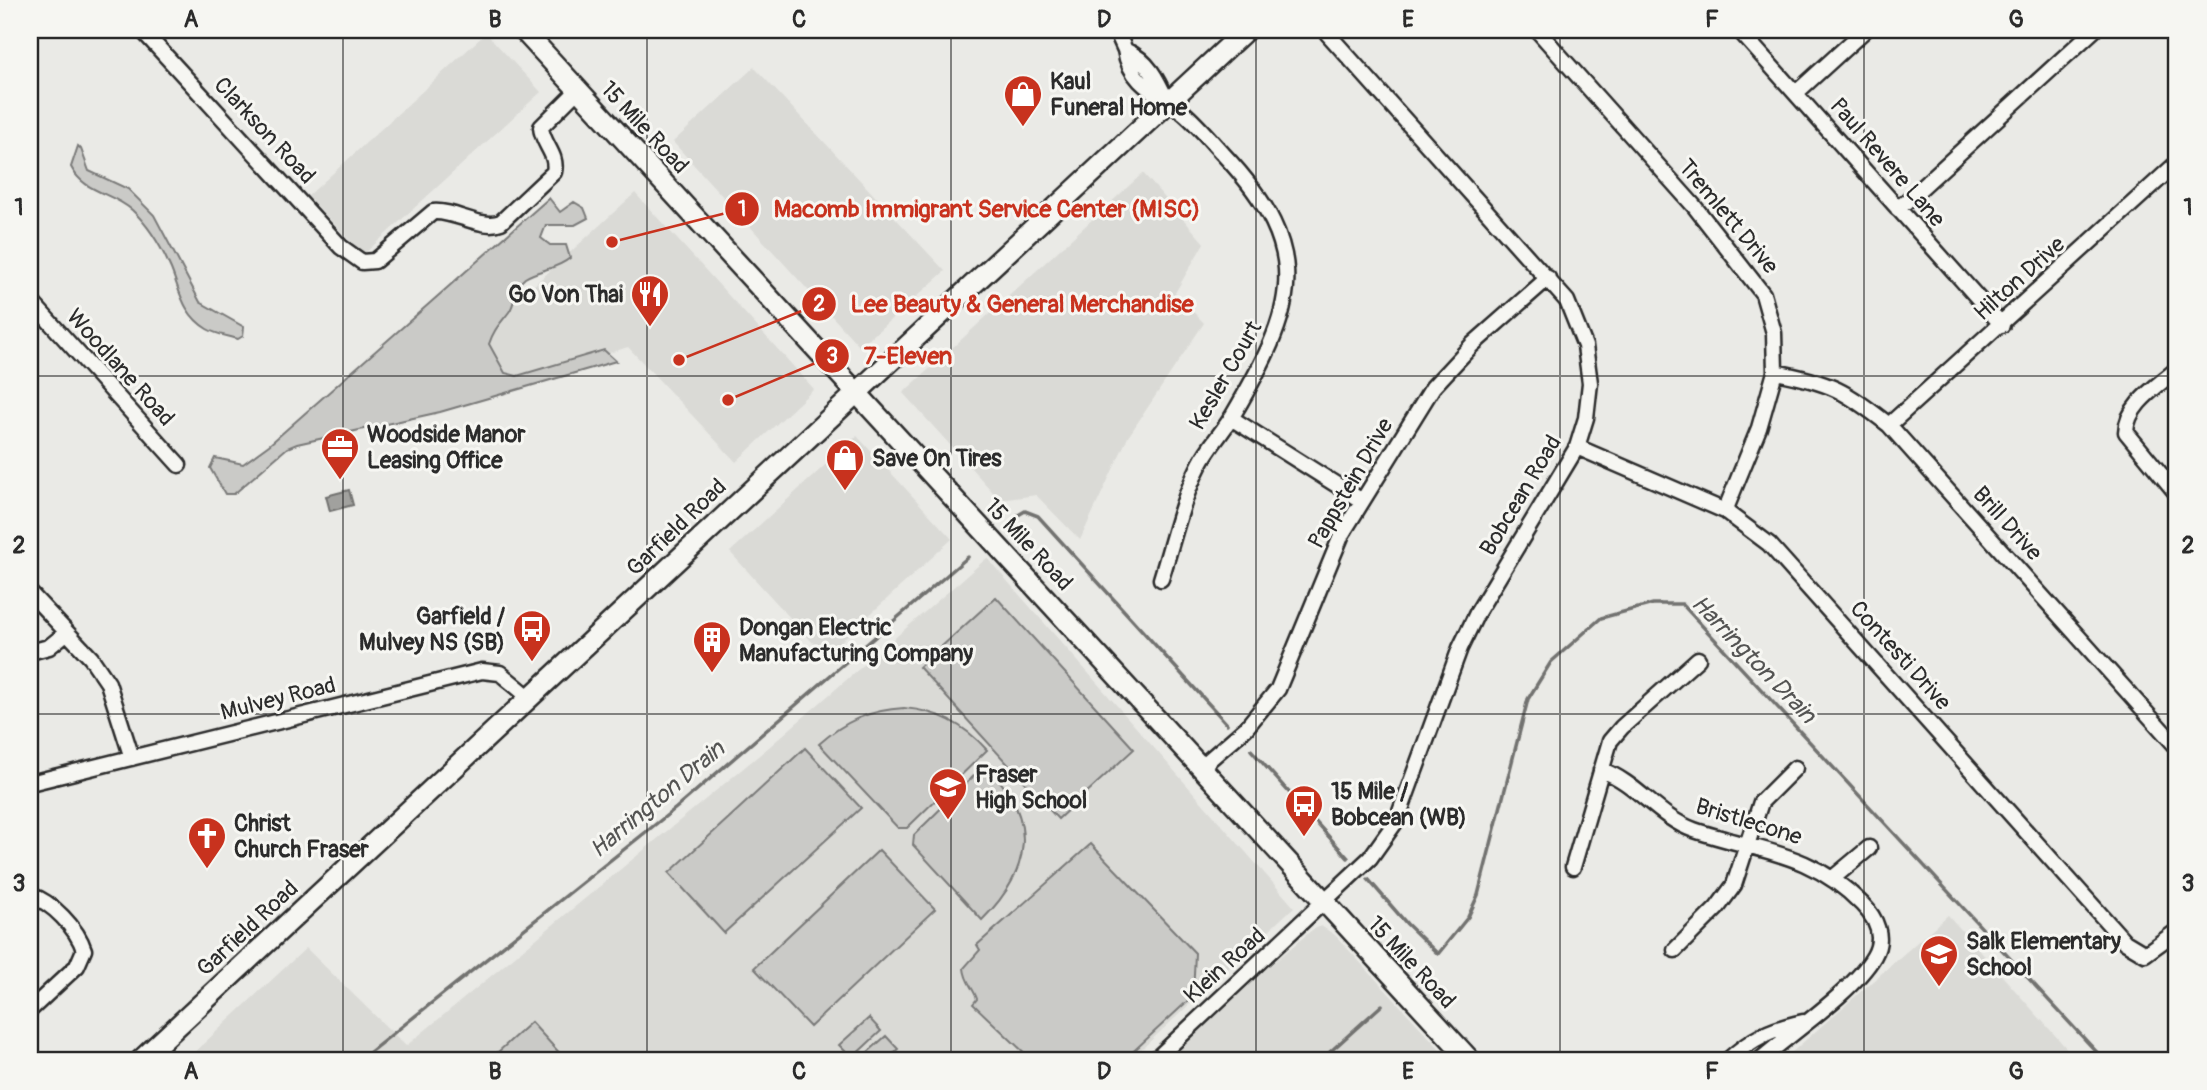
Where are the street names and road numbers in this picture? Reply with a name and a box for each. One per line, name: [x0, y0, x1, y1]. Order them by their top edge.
street label: Clarkson Road: [208, 71, 322, 190]
street label: 15 Mile Road: [594, 75, 695, 180]
street label: Paul Revere Lane: [1824, 92, 1952, 233]
street label: Tremlett Drive: [1672, 153, 1785, 280]
street label: Hilton Drive: [1968, 229, 2071, 327]
street label: Woodlane Road: [60, 303, 181, 432]
street label: Kesler Court: [1183, 315, 1269, 435]
street label: Pappstein Drive: [1301, 412, 1400, 554]
street label: Bobcean Road: [1473, 430, 1568, 561]
street label: Garfield Road: [620, 472, 733, 582]
street label: Brill Drive: [1967, 480, 2049, 567]
street label: 15 Mile Road: [978, 492, 1079, 597]
street label: Contesti Drive: [1844, 595, 1958, 717]
street label: Mulvey Road: [217, 670, 339, 727]
street label: Bristlecone: [1692, 792, 1806, 852]
street label: Garfield Road: [191, 874, 304, 983]
street label: 15 Mile Road: [1361, 910, 1462, 1015]
street label: Klein Road: [1177, 921, 1271, 1010]

